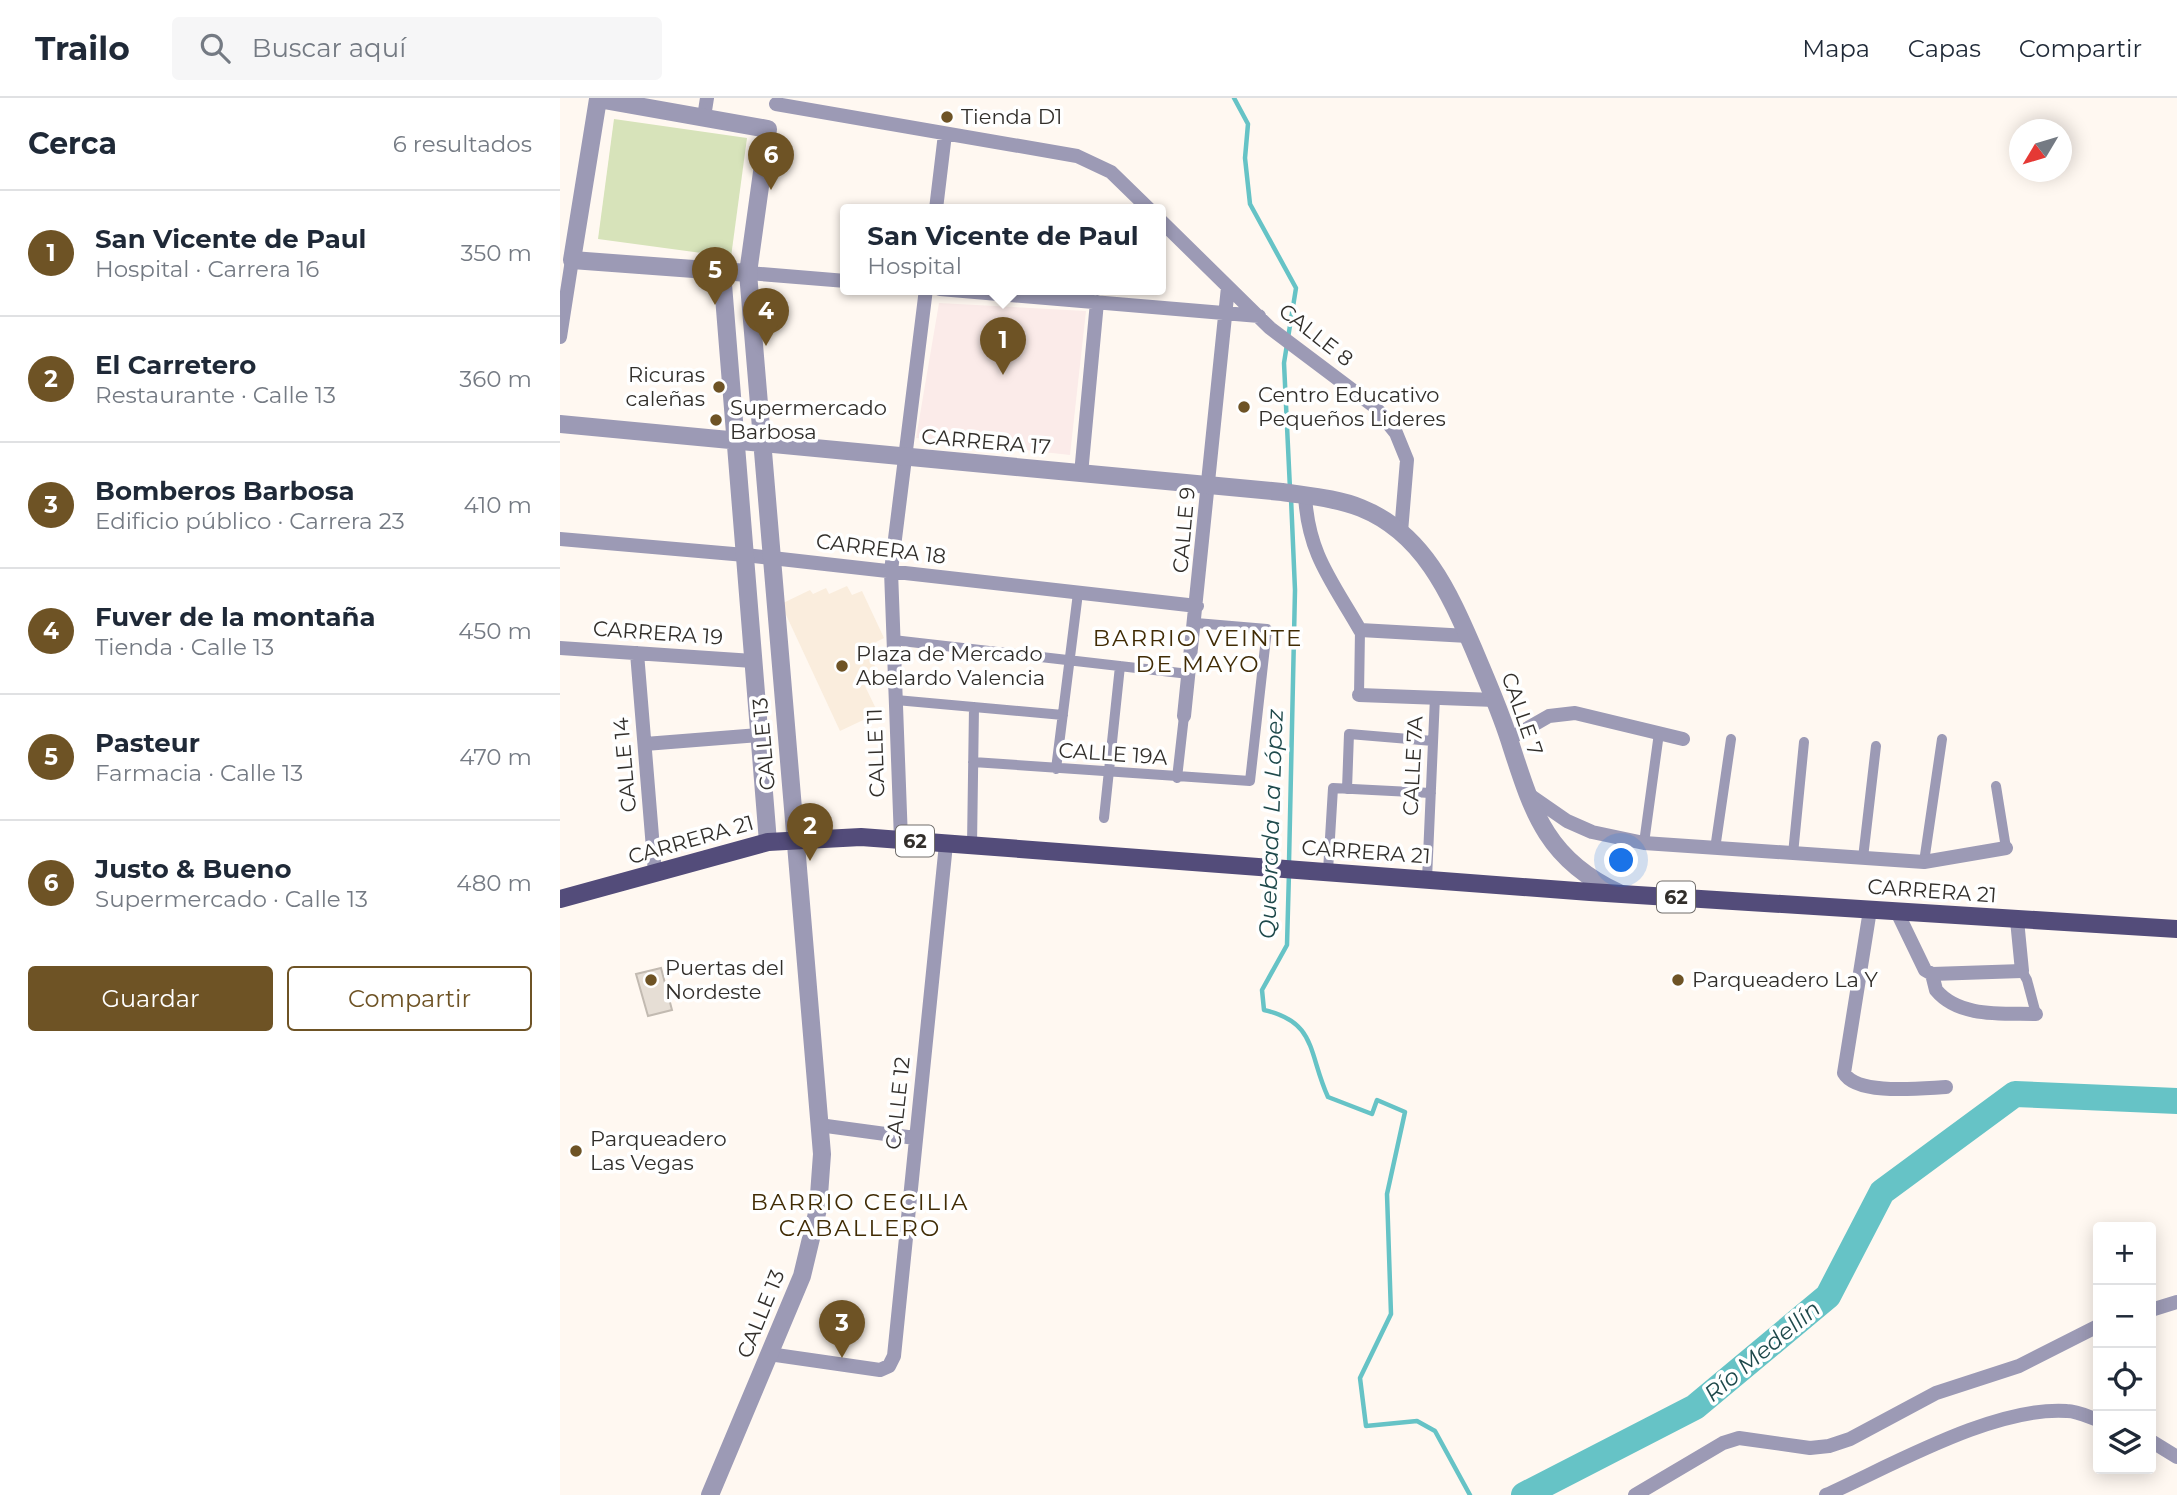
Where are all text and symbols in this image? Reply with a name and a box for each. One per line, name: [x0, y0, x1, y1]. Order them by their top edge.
search box: [172, 17, 662, 80]
text: Trailo: [35, 28, 130, 68]
icon: search: [196, 29, 234, 67]
text: Buscar aquí: [252, 32, 406, 64]
text: Mapa: [1802, 34, 1870, 63]
text: Capas: [1908, 34, 1981, 63]
text: Compartir: [2019, 34, 2142, 63]
place label: Tienda D1: [961, 104, 1062, 129]
marker: Tienda D1: [939, 109, 955, 125]
north arrow: [2009, 119, 2072, 182]
text: Cerca: [28, 125, 117, 162]
text: 6 resultados: [393, 130, 532, 158]
pin: 6: [748, 132, 794, 190]
popup: [840, 204, 1166, 295]
text: San Vicente de Paul: [867, 220, 1139, 252]
text: San Vicente de Paul: [95, 223, 366, 255]
text: 1: [46, 239, 56, 267]
text: 350 m: [461, 239, 532, 267]
pin: 5: [692, 247, 738, 305]
text: Hospital: [867, 252, 962, 280]
text: Hospital · Carrera 16: [95, 255, 319, 283]
pin: 4: [743, 288, 789, 346]
street label: CALLE 8: [1274, 298, 1358, 371]
pin: 1: [980, 317, 1026, 375]
text: El Carretero: [95, 349, 256, 381]
place label: Ricuras caleñas: [626, 362, 705, 411]
text: 2: [44, 365, 58, 393]
text: 360 m: [459, 365, 532, 393]
marker: Ricuras caleñas: [711, 379, 727, 395]
text: Restaurante · Calle 13: [95, 381, 336, 409]
place label: Centro Educativo Pequeños Lideres: [1258, 382, 1446, 431]
place label: Supermercado Barbosa: [730, 395, 887, 444]
marker: Centro Educativo Pequeños Lideres: [1236, 399, 1252, 415]
marker: Supermercado Barbosa: [708, 412, 724, 428]
street label: CARRERA 17: [920, 423, 1052, 460]
text: Bomberos Barbosa: [95, 475, 355, 507]
street label: CALLE 9: [1167, 486, 1200, 574]
text: 3: [44, 491, 58, 519]
text: 410 m: [463, 491, 532, 519]
text: Edificio público · Carrera 23: [95, 507, 405, 535]
street label: CARRERA 18: [815, 528, 947, 569]
text: Fuver de la montaña: [95, 601, 376, 633]
street label: CARRERA 19: [592, 615, 724, 650]
text: 4: [43, 617, 59, 645]
text: 450 m: [458, 617, 532, 645]
district label: BARRIO VEINTE DE MAYO: [1093, 624, 1303, 678]
text: Tienda · Calle 13: [95, 633, 274, 661]
place label: Plaza de Mercado Abelardo Valencia: [856, 641, 1045, 690]
marker: Plaza de Mercado Abelardo Valencia: [834, 658, 850, 674]
street label: CALLE 7: [1497, 669, 1548, 759]
street label: CALLE 13: [747, 696, 780, 792]
street label: CALLE 11: [861, 708, 890, 798]
water label: Quebrada La López: [1253, 708, 1289, 939]
street label: CALLE 7A: [1397, 714, 1428, 817]
street label: CALLE 14: [608, 716, 641, 814]
text: Pasteur: [95, 727, 200, 759]
street label: CALLE 19A: [1058, 737, 1169, 770]
text: 5: [44, 743, 58, 771]
text: 470 m: [459, 743, 532, 771]
text: Farmacia · Calle 13: [95, 759, 303, 787]
pin: 2: [787, 803, 833, 861]
street label: CARRERA 21: [625, 810, 756, 869]
road number: 62: [896, 826, 934, 856]
street label: CARRERA 21: [1301, 835, 1431, 868]
your location: [1604, 843, 1638, 877]
text: Justo & Bueno: [95, 853, 292, 885]
text: 6: [44, 869, 58, 897]
text: 480 m: [456, 869, 532, 897]
street label: CARRERA 21: [1867, 874, 1997, 907]
road number: 62: [1657, 882, 1695, 912]
text: Supermercado · Calle 13: [95, 885, 368, 913]
place label: Puertas del Nordeste: [665, 955, 784, 1004]
button: Guardar: [28, 966, 273, 1031]
button: Compartir: [287, 966, 532, 1031]
place label: Parqueadero La Y: [1692, 967, 1878, 992]
marker: Puertas del Nordeste: [643, 972, 659, 988]
marker: Parqueadero La Y: [1670, 972, 1686, 988]
street label: CALLE 12: [880, 1055, 915, 1151]
place label: Parqueadero Las Vegas: [590, 1126, 727, 1175]
marker: Parqueadero Las Vegas: [568, 1143, 584, 1159]
district label: BARRIO CECILIA CABALLERO: [750, 1188, 970, 1242]
map controls: [2093, 1222, 2156, 1474]
button: +: [2093, 1222, 2156, 1285]
street label: CALLE 13: [731, 1266, 790, 1362]
button: −: [2093, 1285, 2156, 1348]
water label: Río Medellín: [1698, 1294, 1826, 1408]
pin: 3: [819, 1300, 865, 1358]
button: locate: [2093, 1348, 2156, 1411]
button: layers: [2093, 1411, 2156, 1474]

